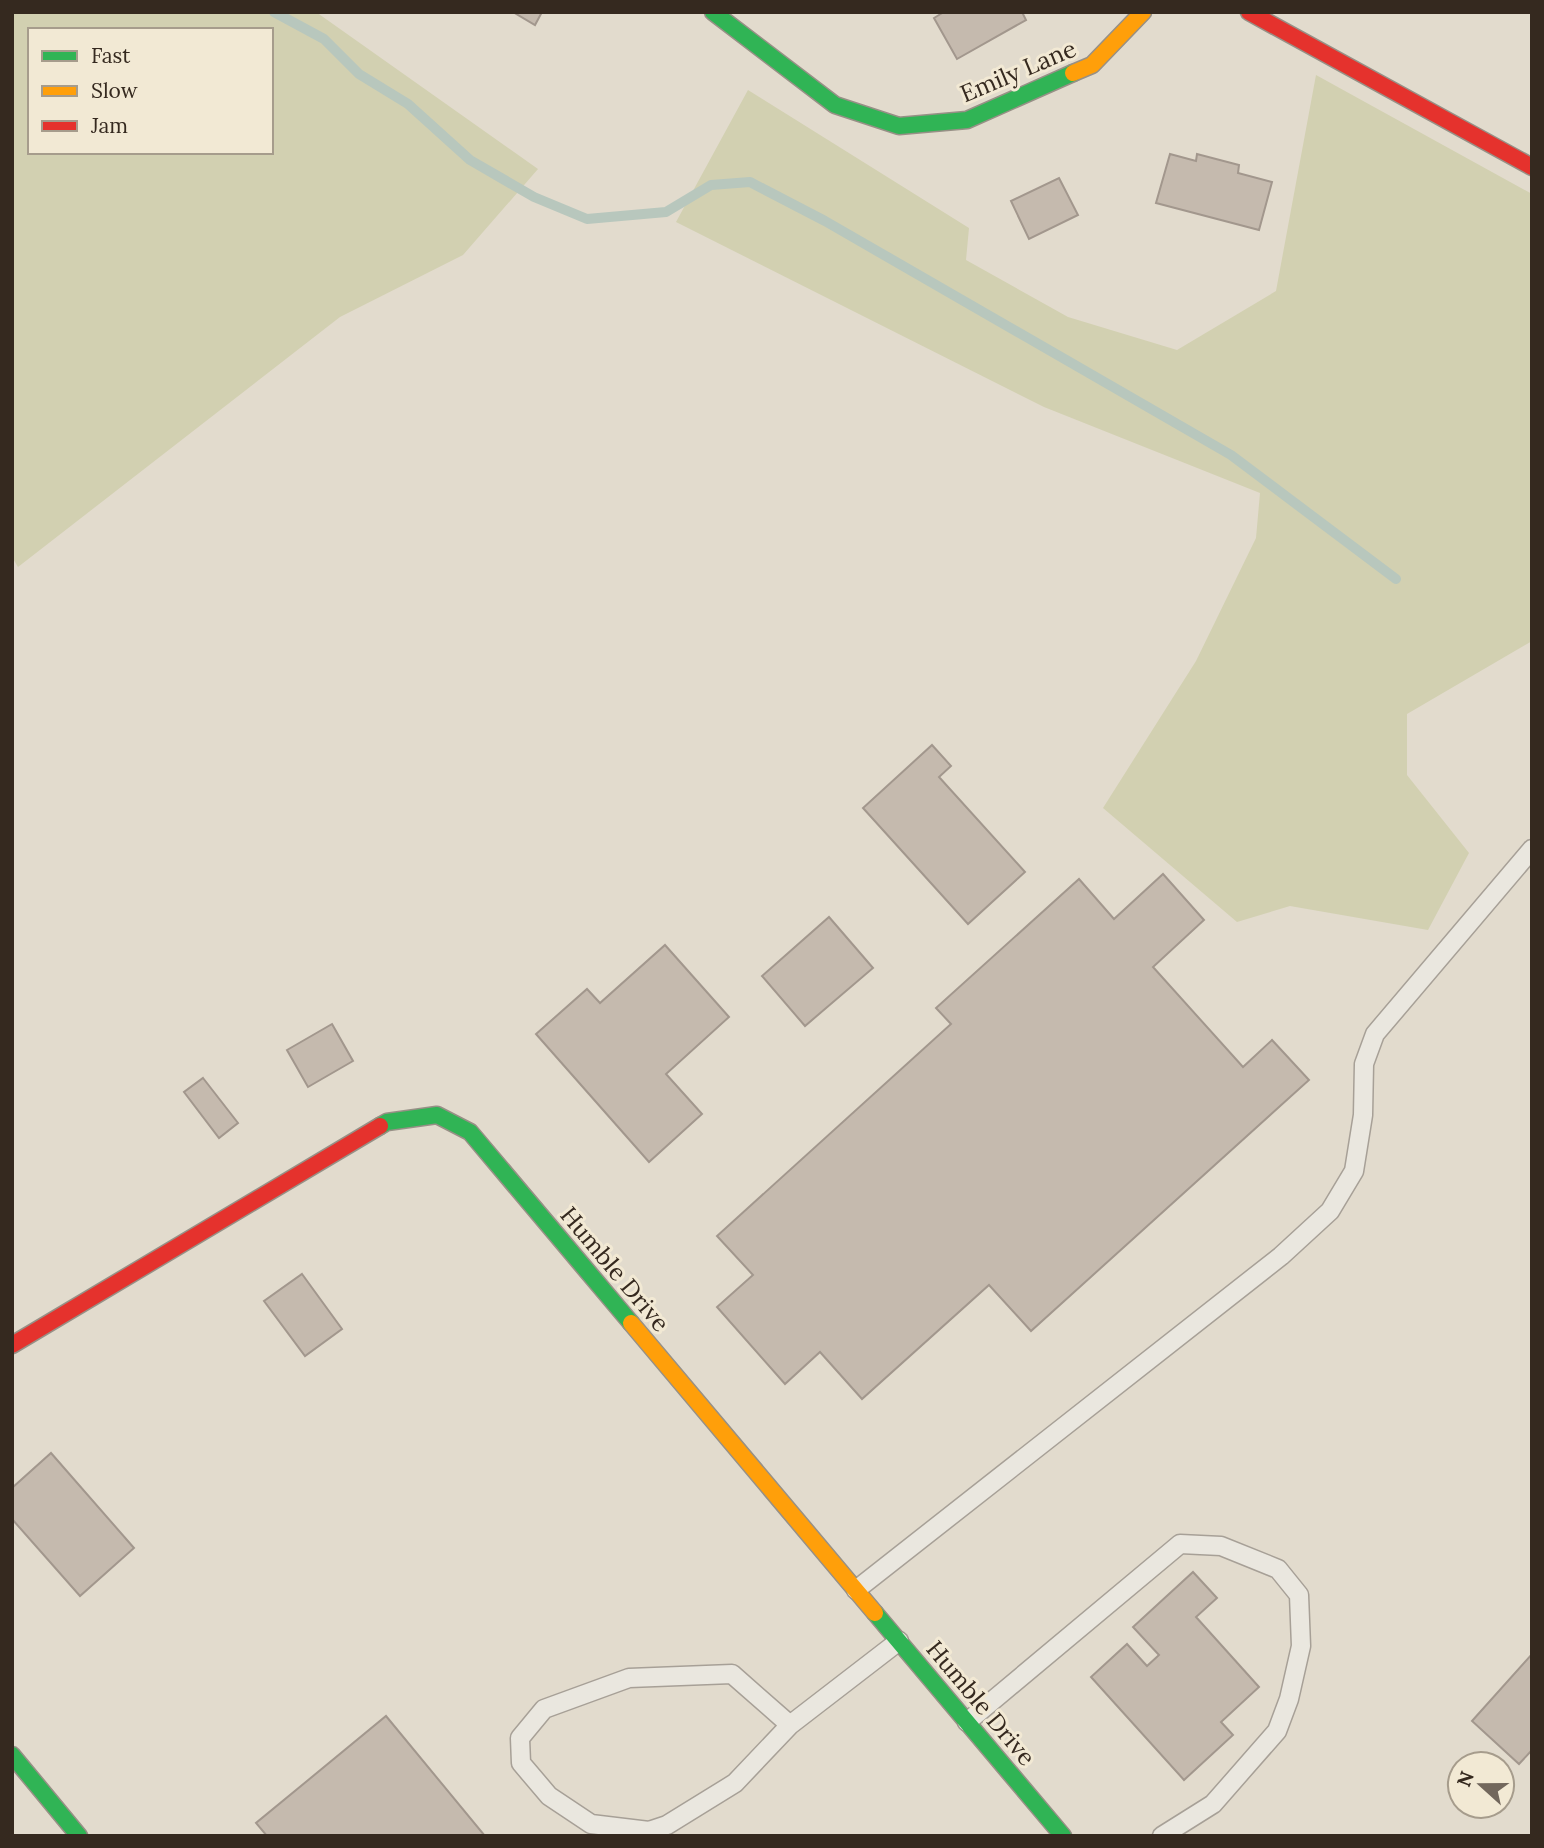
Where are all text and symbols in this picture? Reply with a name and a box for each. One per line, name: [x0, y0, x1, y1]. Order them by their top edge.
legend: [28, 28, 273, 154]
street label: Emily Lane: [955, 33, 1081, 109]
text: Fast: [91, 42, 131, 69]
text: Slow: [91, 77, 138, 104]
text: Jam: [90, 112, 128, 139]
street label: Humble Drive: [554, 1200, 676, 1338]
street label: Humble Drive: [920, 1634, 1042, 1772]
north arrow: [1446, 1750, 1516, 1820]
text: N: [1451, 1767, 1479, 1790]

